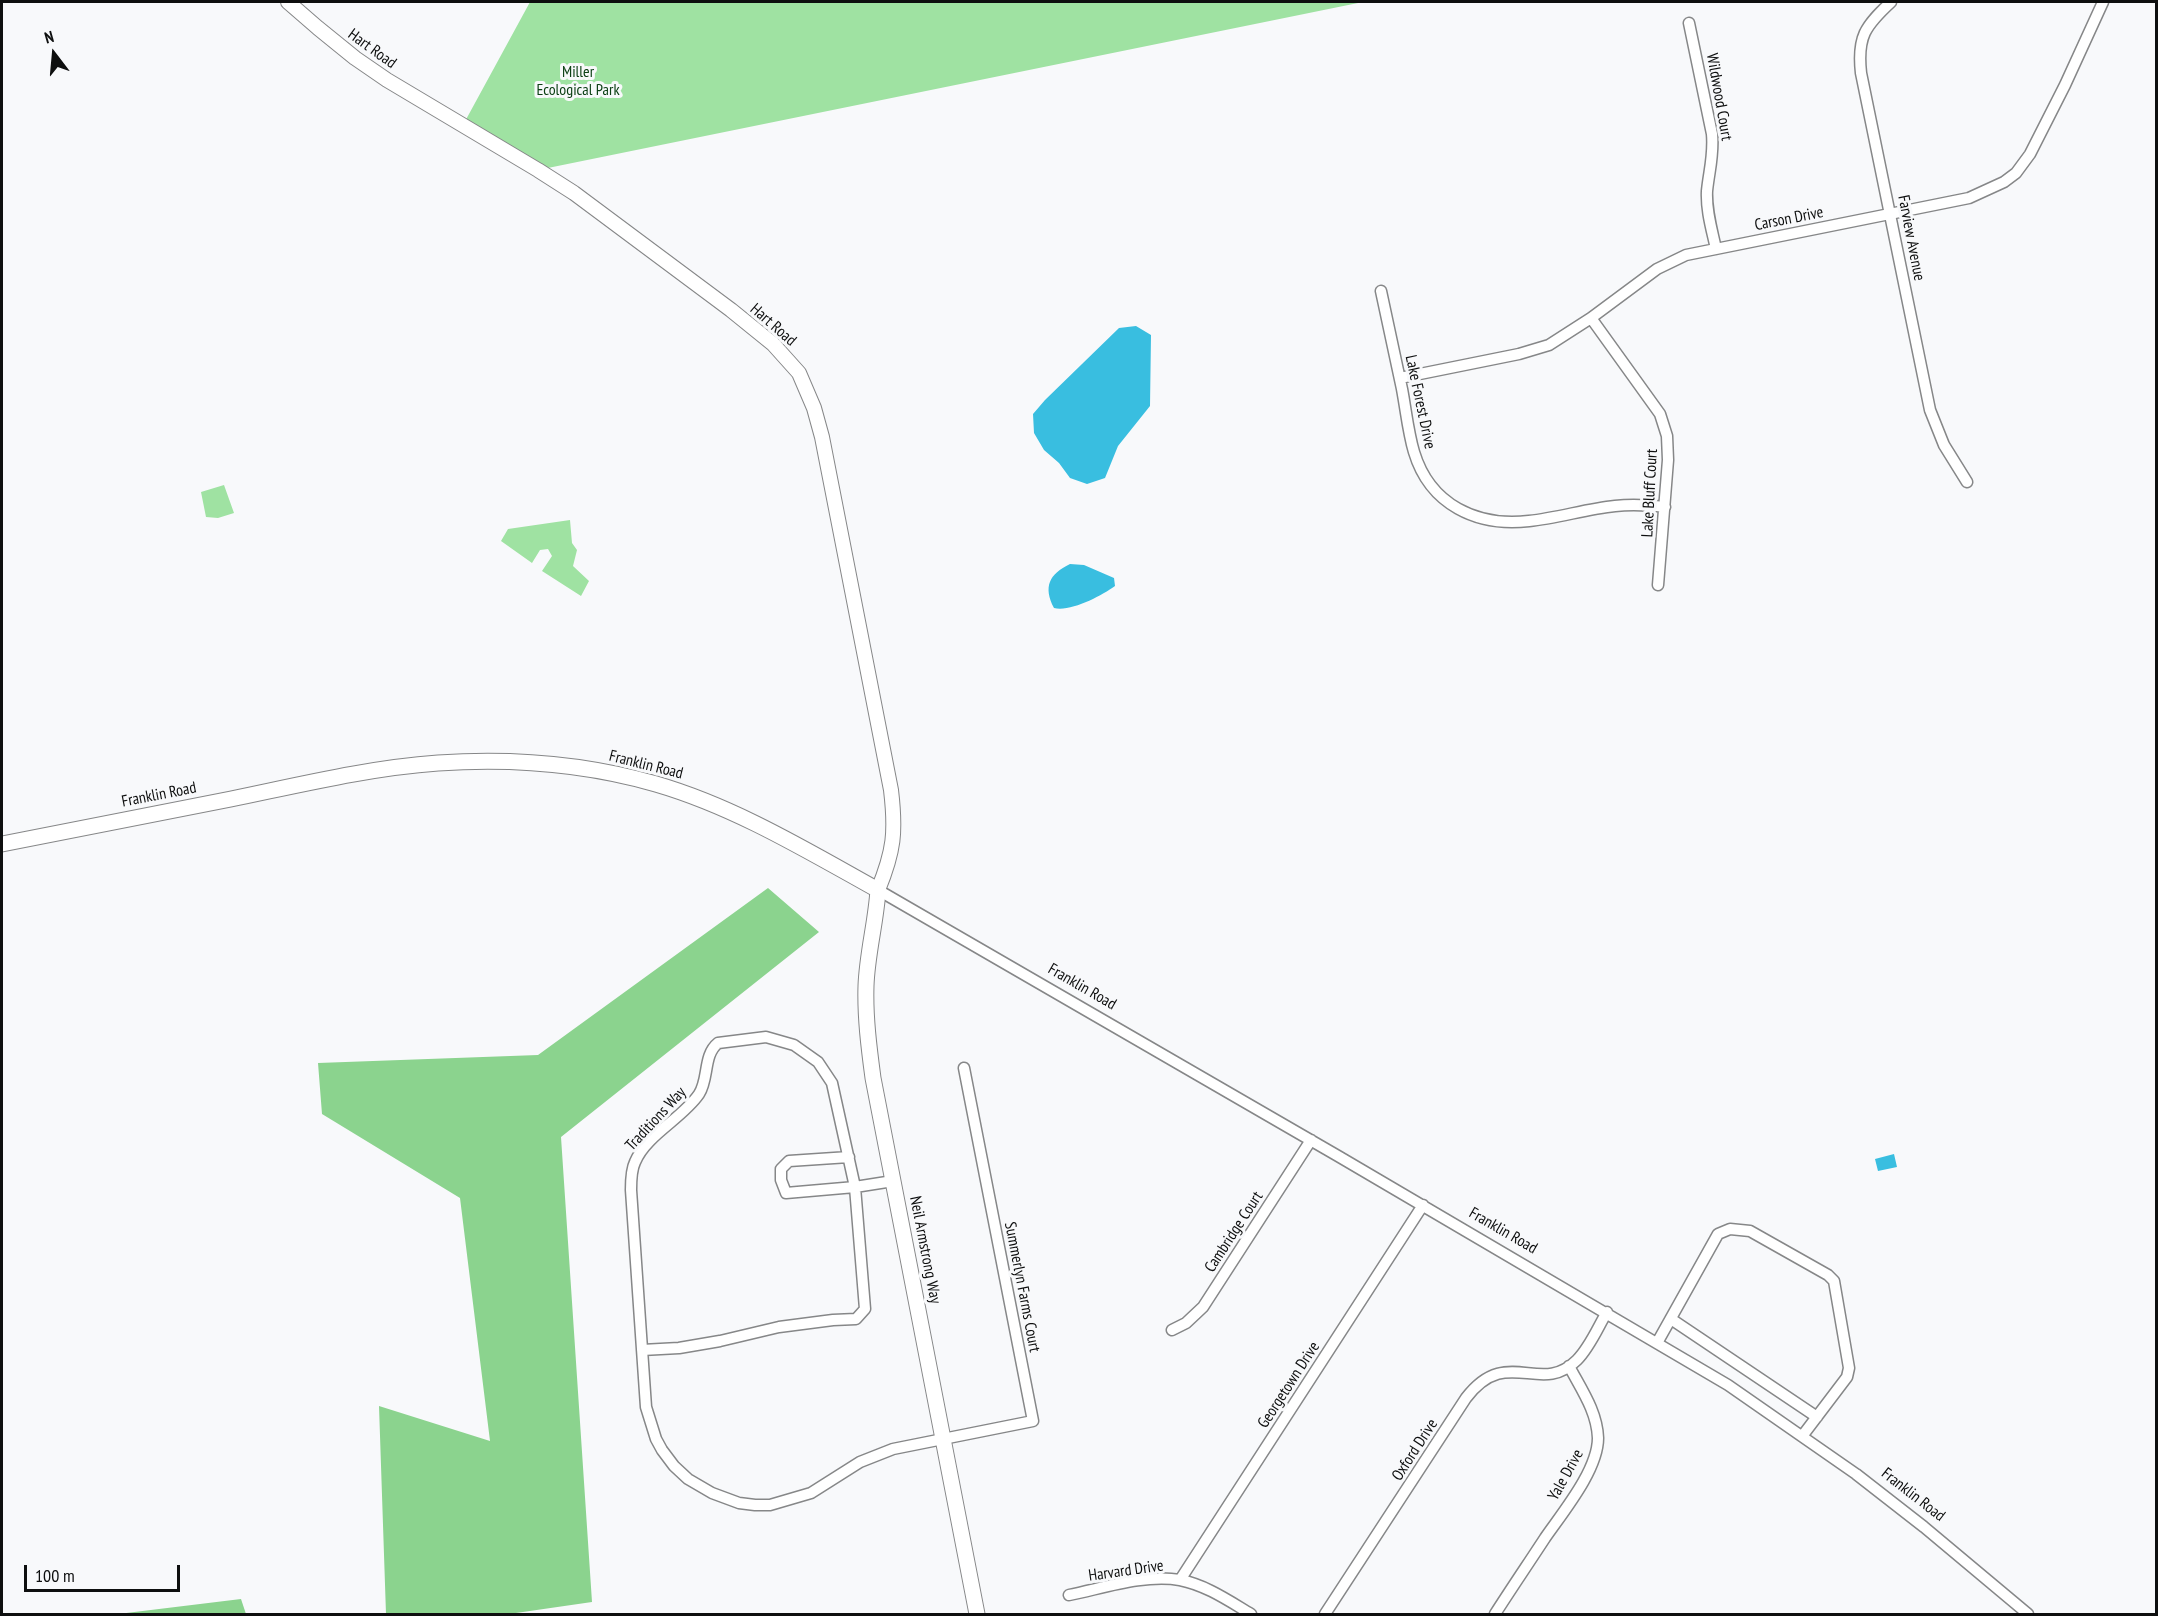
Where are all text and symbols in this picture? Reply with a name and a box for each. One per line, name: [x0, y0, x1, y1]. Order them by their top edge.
north arrow: [24, 24, 84, 84]
street label: Hart Road: [344, 25, 400, 73]
text: N: [42, 26, 56, 48]
street label: Wildwood Court: [1702, 52, 1736, 142]
park label: Miller Ecological Park: [536, 62, 620, 100]
street label: Farview Avenue: [1893, 194, 1929, 282]
street label: Carson Drive: [1753, 203, 1825, 235]
street label: Hart Road: [746, 300, 800, 350]
street label: Lake Forest Drive: [1401, 353, 1439, 451]
street label: Lake Bluff Court: [1638, 448, 1662, 538]
street label: Franklin Road: [607, 747, 685, 783]
street label: Franklin Road: [120, 778, 198, 812]
street label: Franklin Road: [1044, 960, 1120, 1014]
street label: Traditions Way: [622, 1083, 690, 1155]
street label: Cambridge Court: [1201, 1188, 1267, 1276]
street label: Neil Armstrong Way: [905, 1195, 945, 1305]
street label: Franklin Road: [1465, 1204, 1541, 1258]
street label: Summerlyn Farms Court: [1000, 1220, 1044, 1354]
street label: Georgetown Drive: [1254, 1338, 1324, 1432]
street label: Oxford Drive: [1388, 1416, 1442, 1484]
street label: Yale Drive: [1544, 1446, 1588, 1504]
street label: Franklin Road: [1877, 1464, 1949, 1526]
scale bar: [27, 1553, 183, 1591]
street label: Harvard Drive: [1087, 1556, 1165, 1586]
text: 100 m: [35, 1564, 75, 1587]

